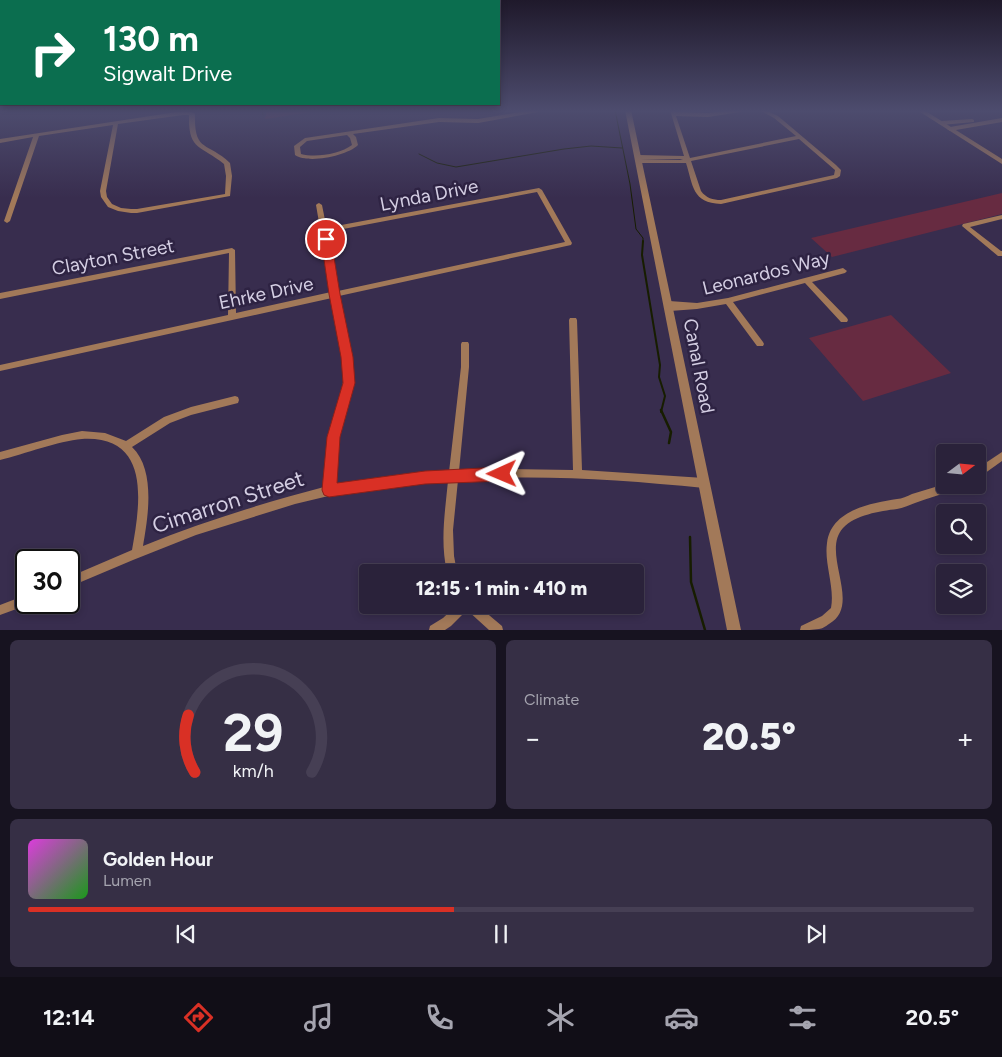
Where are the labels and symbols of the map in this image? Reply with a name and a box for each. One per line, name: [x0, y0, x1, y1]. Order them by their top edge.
street label: Lynda Drive: [378, 174, 480, 216]
pin: [305, 218, 347, 260]
street label: Clayton Street: [50, 234, 176, 280]
street label: Leonardos Way: [700, 246, 832, 300]
street label: Ehrke Drive: [217, 272, 315, 314]
street label: Canal Road: [679, 317, 719, 415]
north arrow: [936, 444, 986, 494]
position arrow: [475, 447, 527, 499]
street label: Cimarron Street: [149, 465, 307, 539]
speed limit sign: 30: [15, 549, 80, 614]

